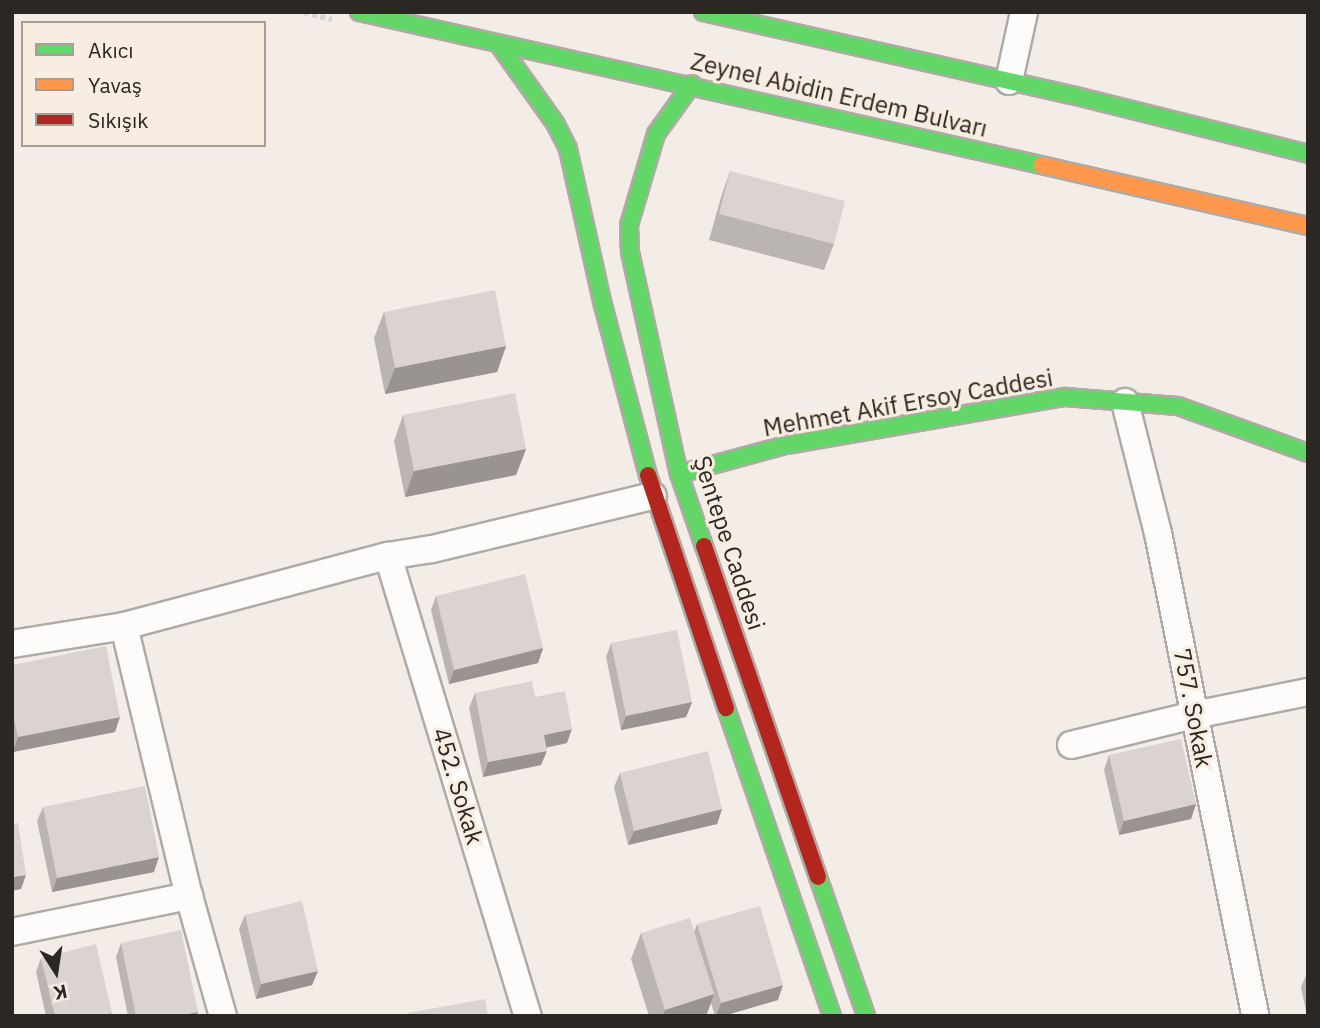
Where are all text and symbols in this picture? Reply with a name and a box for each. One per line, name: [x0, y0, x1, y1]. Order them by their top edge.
legend: [21, 21, 266, 147]
text: Akıcı: [88, 36, 134, 64]
street label: Zeynel Abidin Erdem Bulvarı: [688, 47, 990, 143]
text: Yavaş: [88, 71, 142, 99]
text: Sıkışık: [88, 106, 148, 134]
street label: Mehmet Akif Ersoy Caddesi: [761, 363, 1055, 443]
street label: Şentepe Caddesi: [687, 452, 771, 634]
street label: 757. Sokak: [1167, 646, 1219, 770]
street label: 452. Sokak: [427, 724, 489, 848]
north arrow: [21, 937, 91, 1007]
text: K: [51, 979, 69, 1006]

